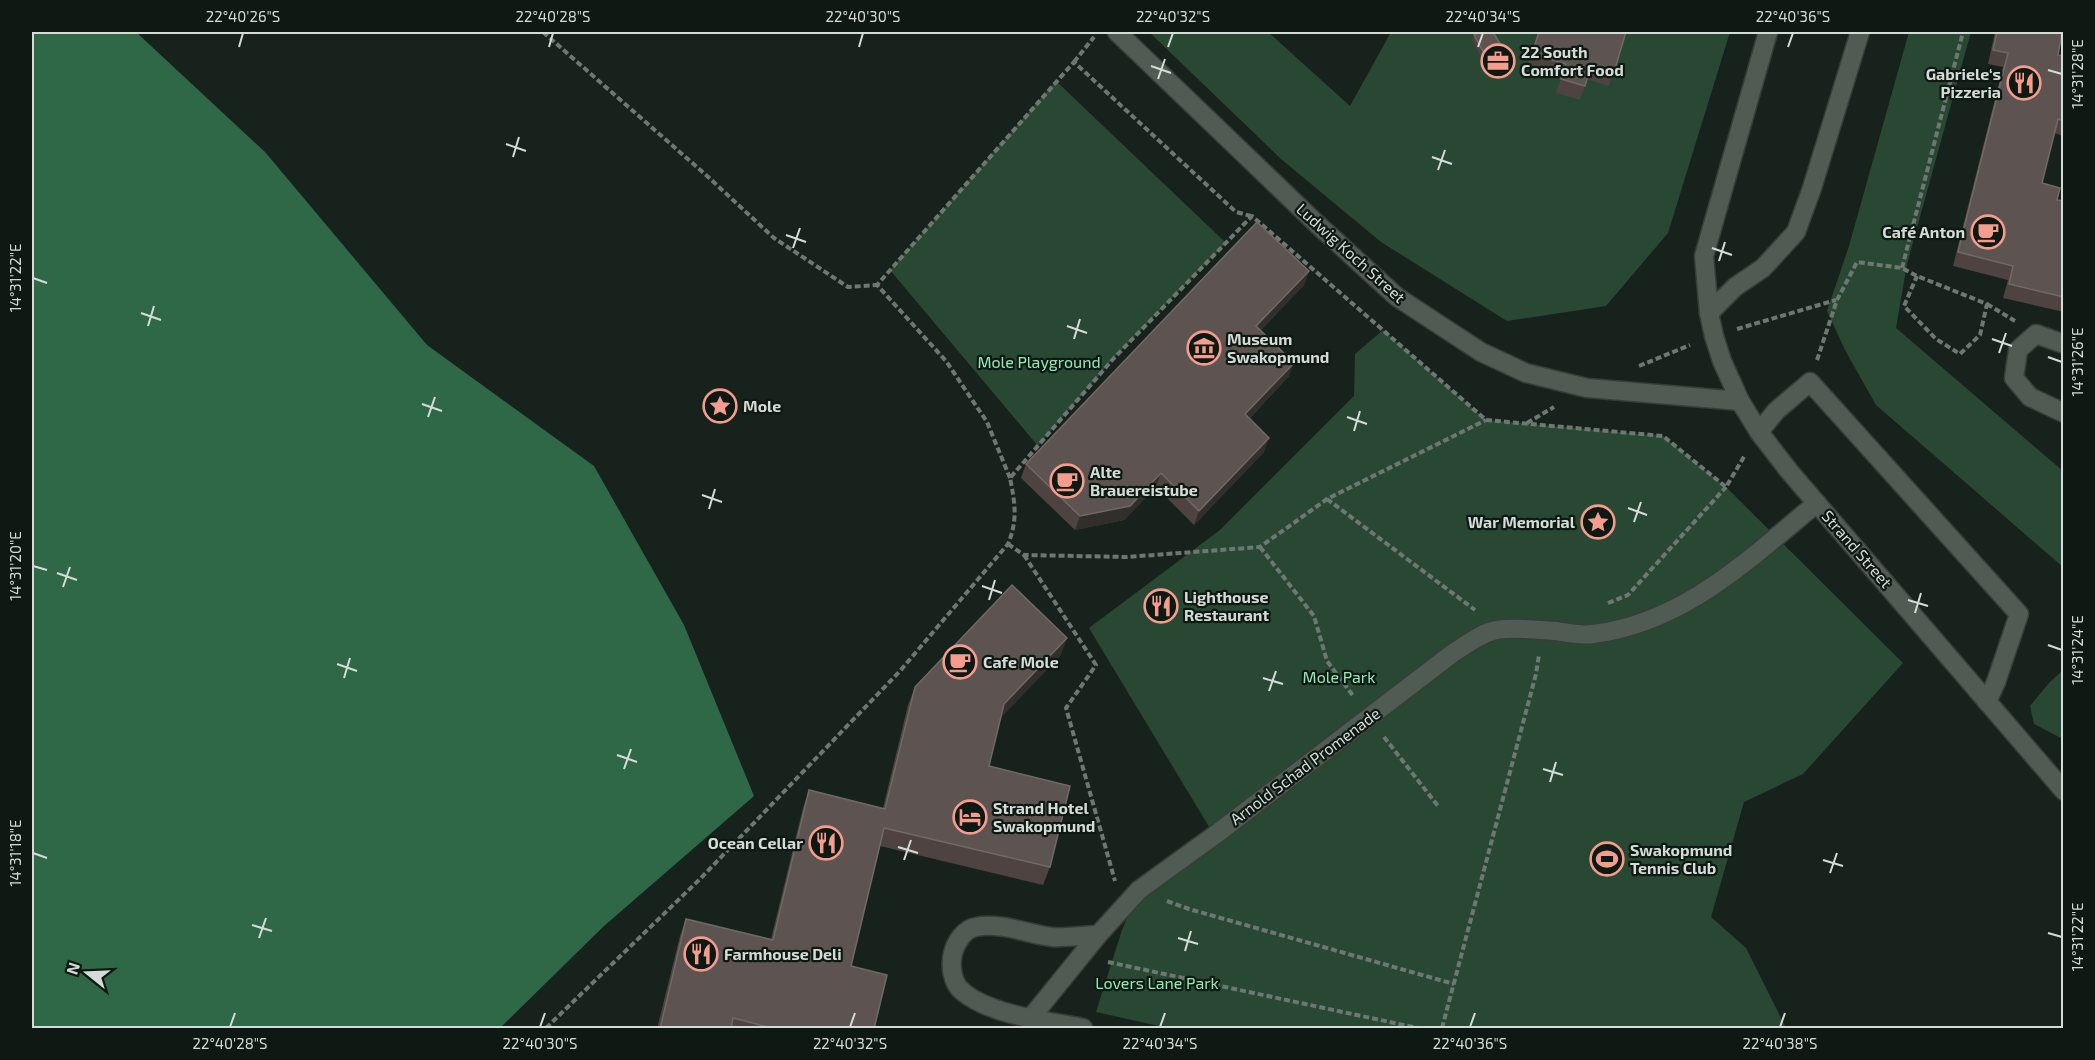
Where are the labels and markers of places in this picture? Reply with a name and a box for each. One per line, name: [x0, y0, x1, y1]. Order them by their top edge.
place label: 22 South Comfort Food: [1521, 42, 1624, 79]
office icon: 22 South Comfort Food: [1480, 43, 1516, 79]
place label: Gabriele‘s Pizzeria: [1926, 64, 2001, 101]
restaurant icon: Gabriele‘s Pizzeria: [2006, 65, 2042, 101]
cafe icon: Café Anton: [1970, 214, 2006, 250]
place label: Café Anton: [1882, 222, 1965, 241]
place label: Museum Swakopmund: [1227, 329, 1329, 366]
museum icon: Museum Swakopmund: [1186, 330, 1222, 366]
place icon: Mole: [702, 388, 738, 424]
place label: Mole: [743, 396, 781, 415]
place label: Alte Brauereistube: [1090, 462, 1198, 499]
cafe icon: Alte Brauereistube: [1049, 463, 1085, 499]
place icon: War Memorial: [1580, 504, 1616, 540]
place label: War Memorial: [1468, 512, 1576, 531]
place label: Lighthouse Restaurant: [1184, 587, 1269, 624]
restaurant icon: Lighthouse Restaurant: [1143, 588, 1179, 624]
cafe icon: Cafe Mole: [942, 644, 978, 680]
place label: Cafe Mole: [983, 652, 1059, 671]
place label: Strand Hotel Swakopmund: [993, 798, 1095, 835]
hotel icon: Strand Hotel Swakopmund: [952, 799, 988, 835]
restaurant icon: Ocean Cellar: [808, 825, 844, 861]
place label: Ocean Cellar: [708, 833, 803, 852]
place label: Swakopmund Tennis Club: [1630, 840, 1732, 877]
sports icon: Swakopmund Tennis Club: [1589, 841, 1625, 877]
restaurant icon: Farmhouse Deli: [683, 936, 719, 972]
place label: Farmhouse Deli: [724, 944, 842, 963]

